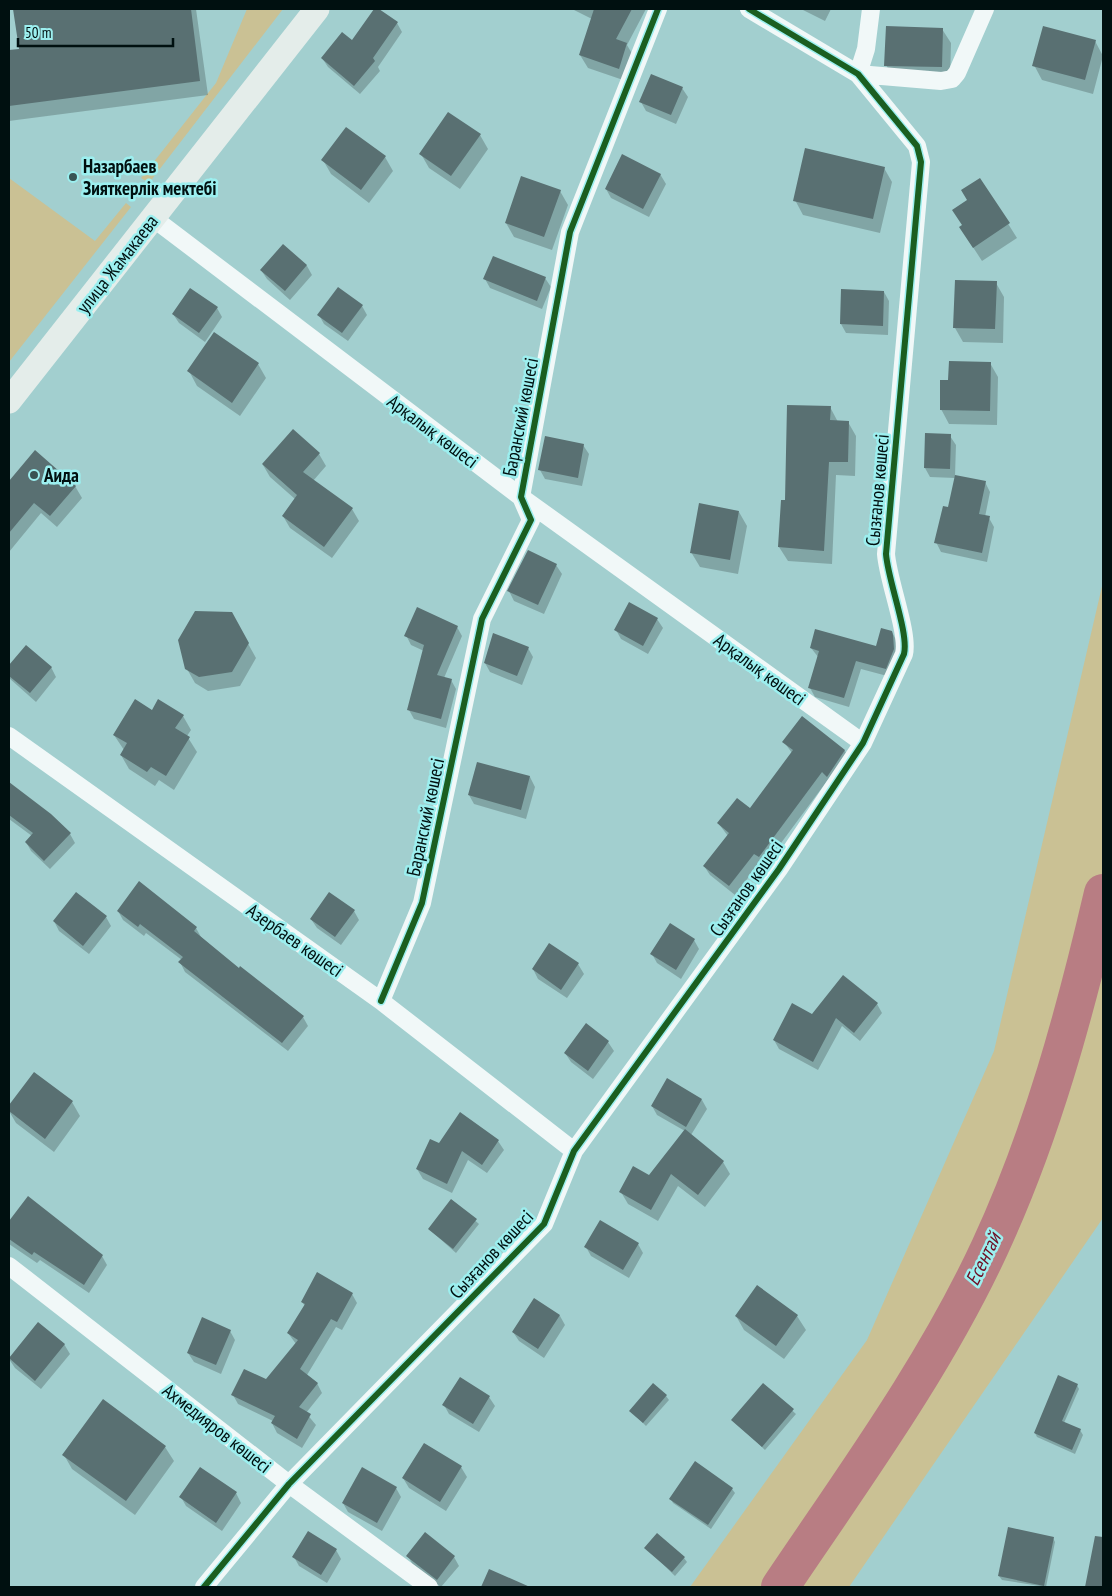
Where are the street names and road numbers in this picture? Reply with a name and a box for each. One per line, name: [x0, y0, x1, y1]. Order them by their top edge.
street label: улица Жамакаева: [71, 210, 163, 318]
street label: Баранский көшесі: [497, 356, 543, 478]
street label: Арқалық көшесі: [383, 389, 483, 473]
street label: Сызғанов көшесі: [860, 433, 894, 547]
street label: Арқалық көшесі: [709, 628, 811, 710]
street label: Баранский көшесі: [401, 756, 449, 878]
street label: Сызғанов көшесі: [704, 835, 788, 941]
street label: Азербаев көшесі: [242, 898, 348, 982]
street label: Сызғанов көшесі: [444, 1205, 538, 1303]
street label: Ахмедияров көшесі: [158, 1378, 276, 1478]

